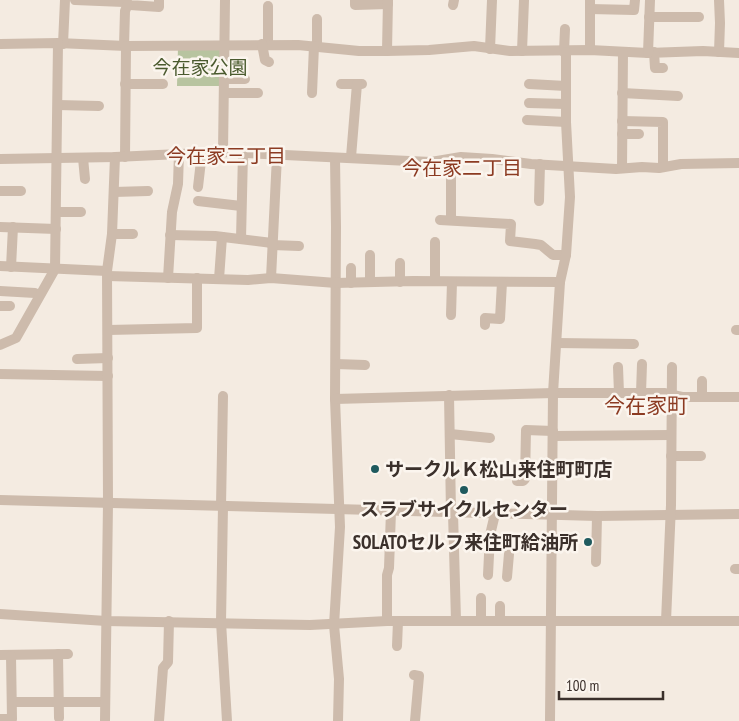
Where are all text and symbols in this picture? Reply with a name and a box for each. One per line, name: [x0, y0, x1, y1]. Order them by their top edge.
park label: 今在家公園: [152, 55, 248, 79]
district label: 今在家三丁目: [166, 143, 286, 169]
district label: 今在家二丁目: [402, 155, 522, 181]
district label: 今在家町: [604, 392, 688, 419]
place label: サークルＫ松山来住町町店: [385, 457, 612, 481]
marker: サークルＫ松山来住町町店: [369, 463, 381, 475]
marker: スラブサイクルセンター: [458, 484, 470, 496]
place label: スラブサイクルセンター: [360, 497, 568, 521]
place label: SOLATOセルフ来住町給油所: [353, 530, 578, 554]
marker: SOLATOセルフ来住町給油所: [582, 536, 594, 548]
scale bar: [559, 668, 663, 700]
text: 100 m: [566, 676, 599, 695]

